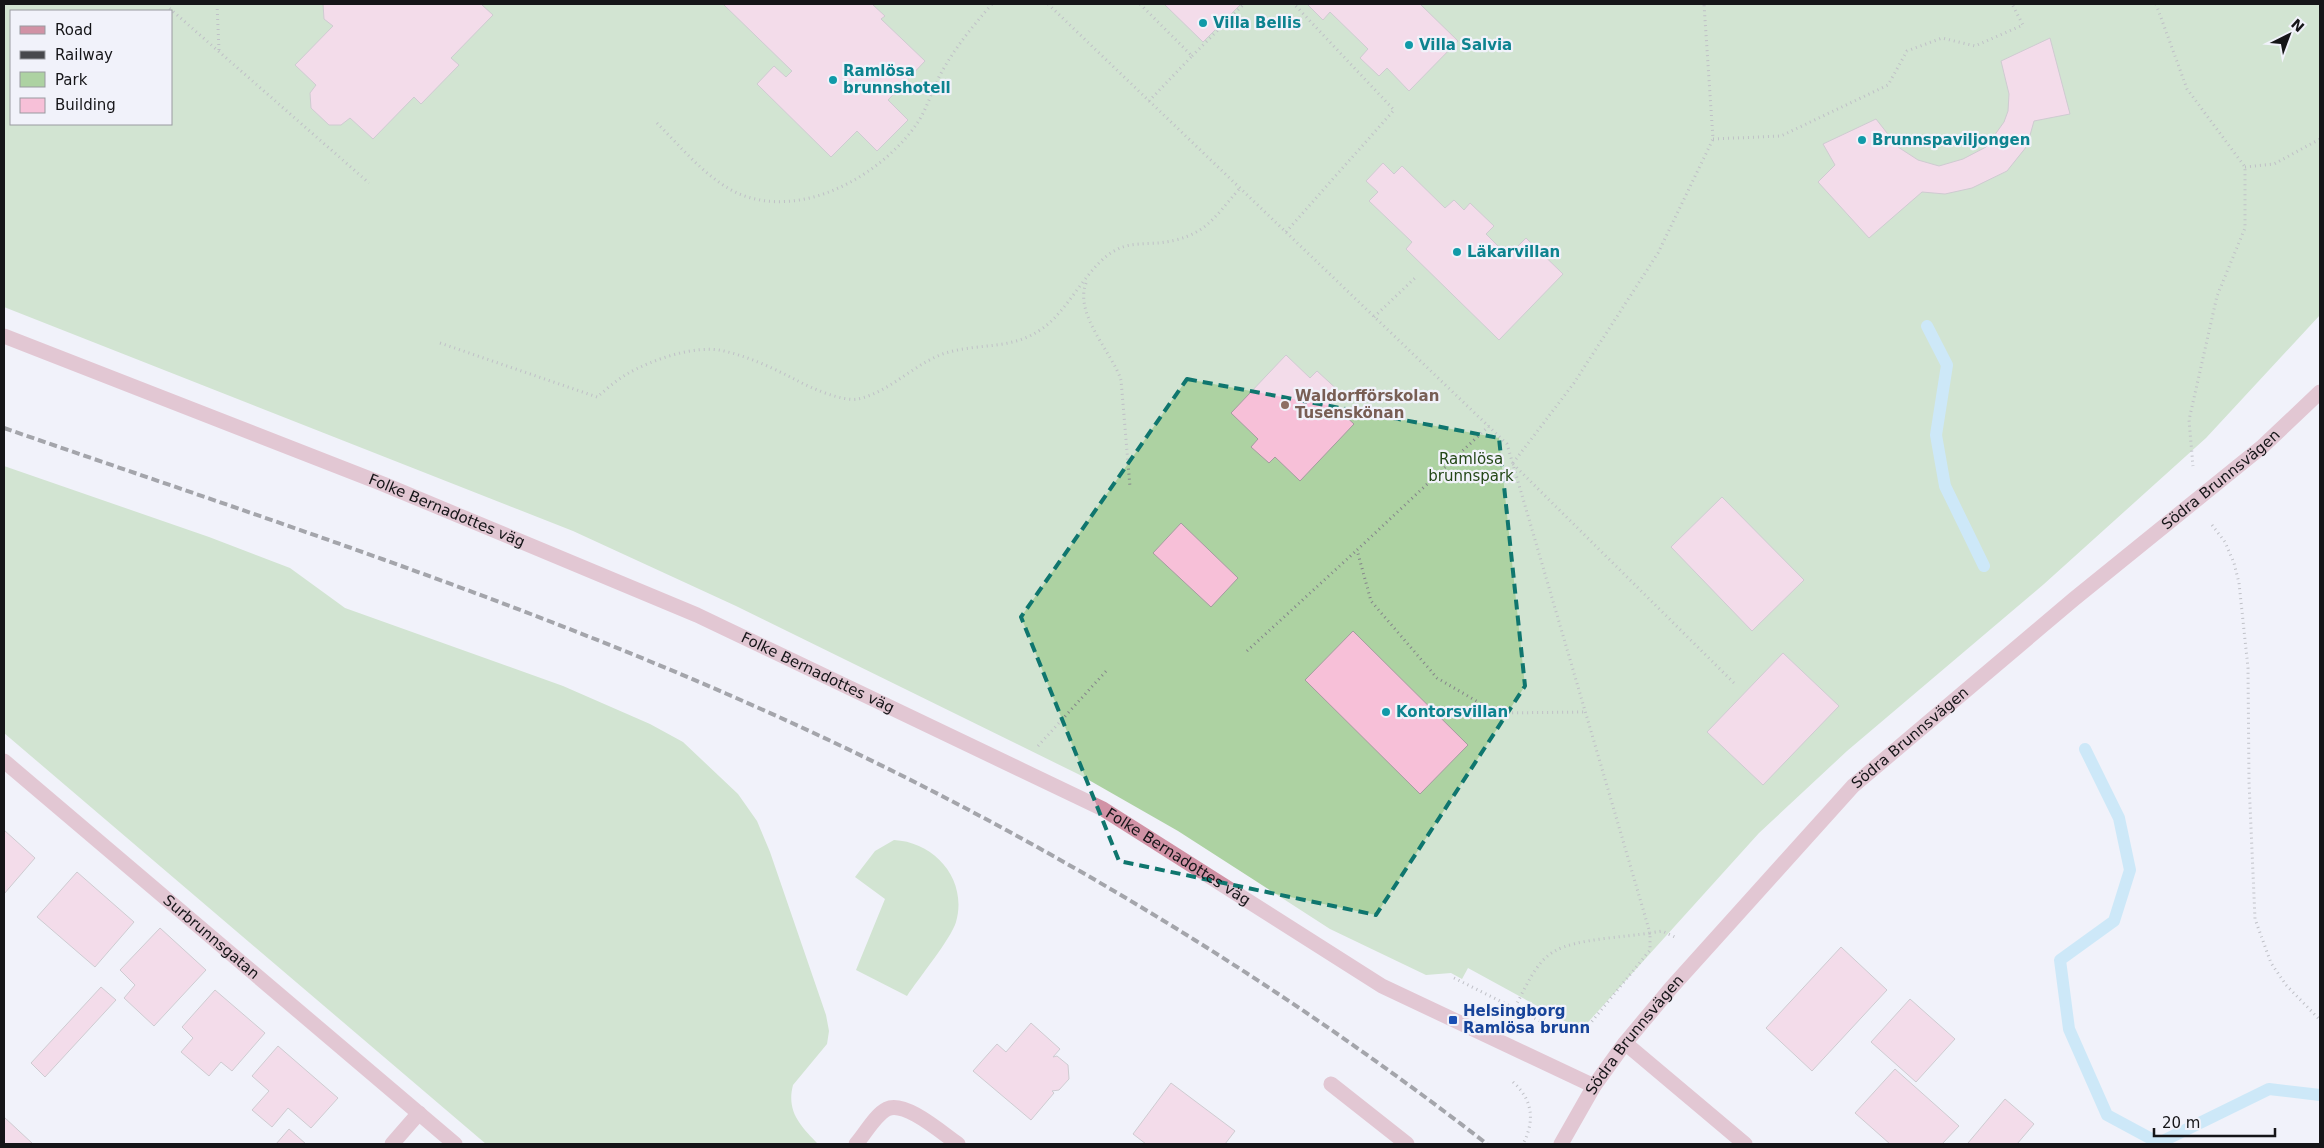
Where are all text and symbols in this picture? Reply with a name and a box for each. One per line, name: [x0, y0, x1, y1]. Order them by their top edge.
legend: [10, 10, 172, 125]
north arrow: [2264, 10, 2314, 60]
place label: Villa Bellis: [1213, 14, 1301, 32]
text: N: [2288, 15, 2307, 35]
marker: Villa Bellis: [1197, 17, 1209, 29]
text: Road: [55, 21, 93, 39]
place label: Villa Salvia: [1419, 36, 1512, 54]
marker: Villa Salvia: [1403, 39, 1415, 51]
text: Railway: [55, 46, 113, 64]
place label: Ramlösa brunnshotell: [843, 62, 951, 97]
text: Park: [55, 71, 88, 89]
marker: Ramlösa brunnshotell: [827, 74, 839, 86]
text: Building: [55, 96, 116, 114]
place label: Brunnspaviljongen: [1872, 131, 2030, 149]
marker: Brunnspaviljongen: [1856, 134, 1868, 146]
place label: Läkarvillan: [1467, 243, 1560, 261]
marker: Läkarvillan: [1451, 246, 1463, 258]
place label: Waldorfförskolan Tusenskönan: [1295, 387, 1439, 422]
marker: Waldorfförskolan Tusenskönan: [1279, 399, 1291, 411]
street label: Södra Brunnsvägen: [2158, 426, 2284, 533]
park label: Ramlösa brunnspark: [1428, 450, 1514, 485]
street label: Folke Bernadottes väg: [366, 470, 528, 551]
street label: Folke Bernadottes väg: [738, 628, 897, 717]
street label: Södra Brunnsvägen: [1848, 683, 1972, 792]
place label: Kontorsvillan: [1396, 703, 1508, 721]
marker: Kontorsvillan: [1380, 706, 1392, 718]
street label: Folke Bernadottes väg: [1102, 804, 1254, 909]
street label: Surbrunnsgatan: [160, 891, 263, 983]
street label: Södra Brunnsvägen: [1582, 971, 1687, 1098]
place label: Helsingborg Ramlösa brunn: [1463, 1002, 1590, 1037]
marker: Helsingborg Ramlösa brunn: [1447, 1014, 1459, 1026]
scale bar: [2154, 1106, 2275, 1138]
text: 20 m: [2162, 1114, 2200, 1132]

